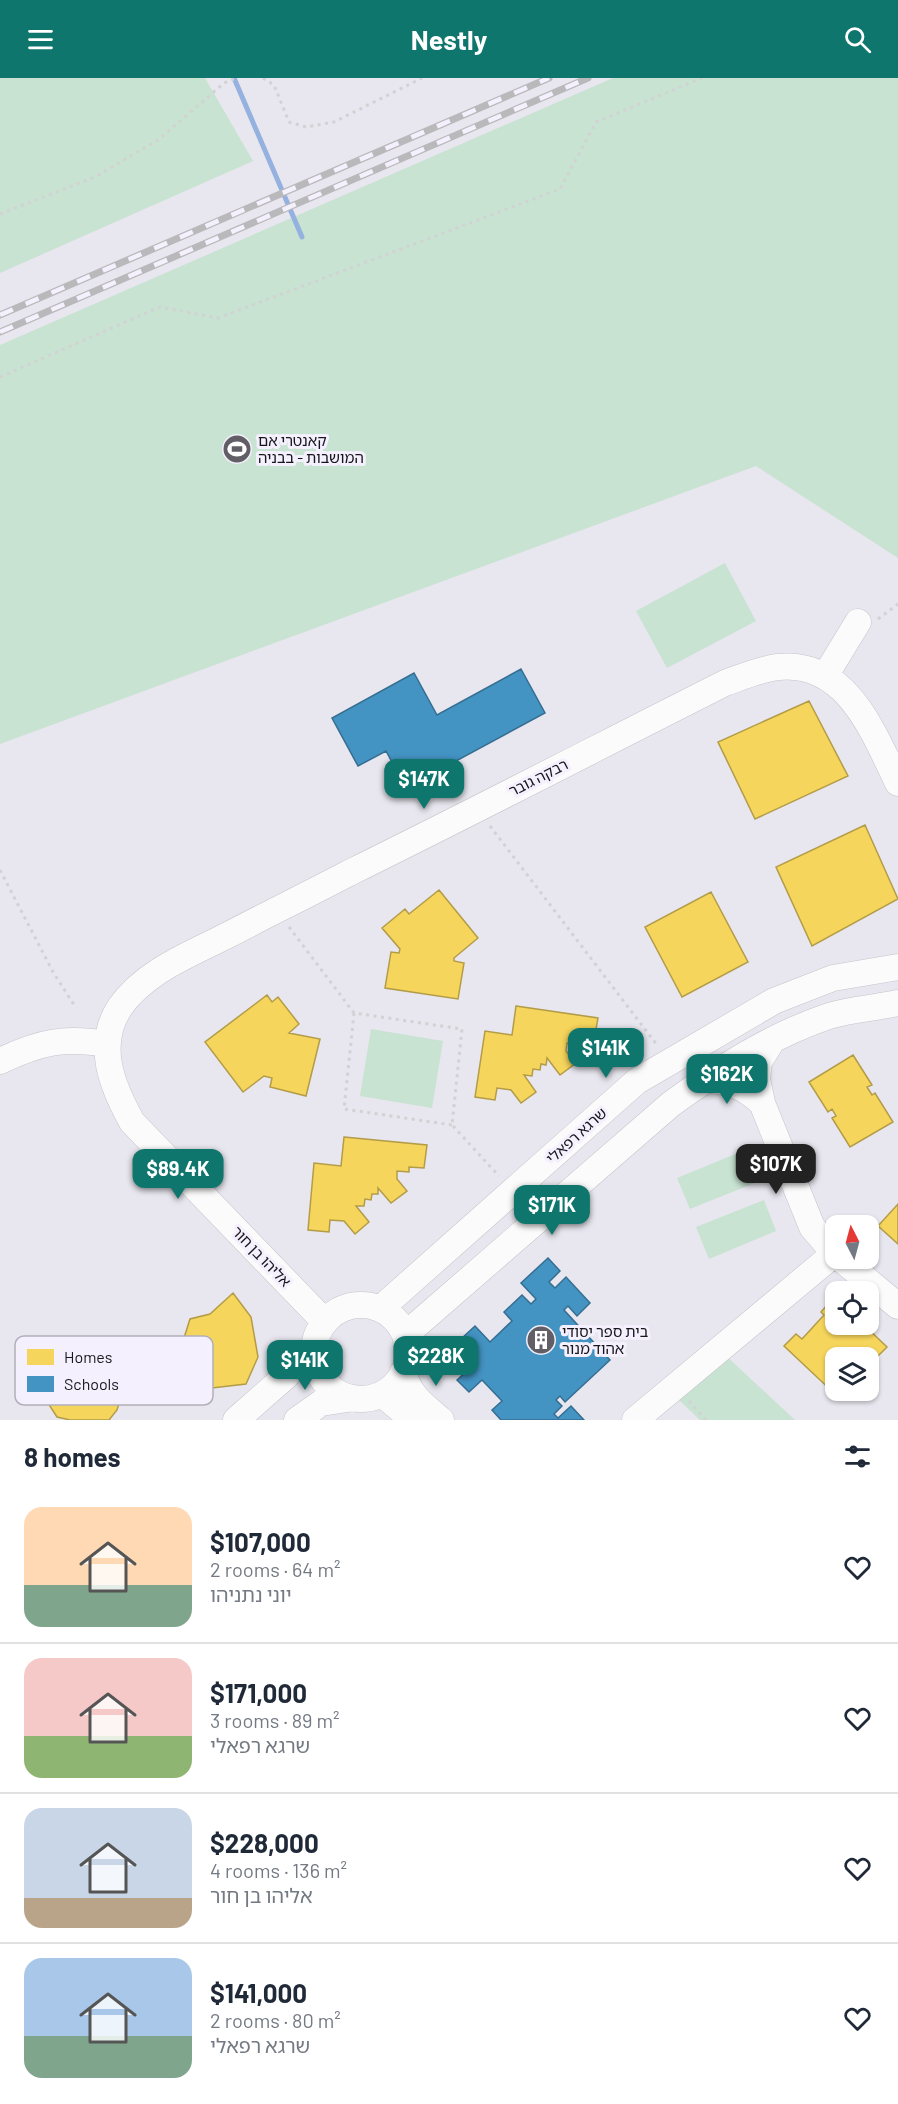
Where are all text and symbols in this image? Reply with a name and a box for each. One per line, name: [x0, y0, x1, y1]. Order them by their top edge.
icon: menu: [24, 23, 57, 56]
text: Nestly: [411, 23, 487, 55]
icon: search: [841, 23, 874, 56]
place label: קאנטרי אם המושבות - בבניה: [258, 431, 364, 466]
sports icon: קאנטרי אם המושבות - בבניה: [221, 433, 253, 465]
street label: רבקה גובר: [506, 755, 570, 799]
pin: $147K: [382, 759, 466, 810]
text: $147K: [398, 766, 450, 790]
pin: $141K: [564, 1028, 648, 1079]
text: $141K: [582, 1035, 630, 1059]
pin: $162K: [685, 1054, 769, 1105]
text: $162K: [701, 1061, 753, 1085]
street label: שרגא רפאלי: [542, 1103, 610, 1167]
pin: $107K: [734, 1144, 818, 1195]
pin: $89.4K: [129, 1149, 227, 1200]
text: $107K: [750, 1151, 802, 1175]
text: $89.4K: [147, 1156, 209, 1180]
pin: $171K: [510, 1185, 594, 1236]
text: $171K: [528, 1192, 576, 1216]
north arrow: [825, 1215, 879, 1269]
map controls: [825, 1215, 879, 1401]
street label: אליהו בן חור: [229, 1222, 295, 1290]
button: locate: [825, 1281, 879, 1335]
place label: בית ספר יסודי אהוד מנור: [562, 1322, 649, 1357]
building icon: בית ספר יסודי אהוד מנור: [525, 1324, 557, 1356]
legend: [15, 1336, 213, 1405]
pin: $228K: [394, 1336, 478, 1387]
pin: $141K: [263, 1340, 347, 1391]
text: $228K: [407, 1343, 465, 1367]
text: Homes: [64, 1347, 112, 1366]
text: $141K: [281, 1347, 329, 1371]
button: layers: [825, 1347, 879, 1401]
text: Schools: [64, 1374, 119, 1393]
icon: filters: [841, 1440, 874, 1473]
text: 8 homes: [24, 1441, 121, 1472]
text: $107,000: [210, 1526, 311, 1557]
icon: home: [72, 1531, 144, 1603]
icon: heart: [841, 1551, 874, 1584]
text: 2 rooms · 64 m²: [210, 1557, 340, 1581]
text: יוני נתניהו: [210, 1582, 292, 1606]
text: $171,000: [210, 1677, 307, 1708]
icon: home: [72, 1682, 144, 1754]
icon: heart: [841, 1702, 874, 1735]
text: 3 rooms · 89 m²: [210, 1708, 340, 1732]
text: שרגא רפאלי: [210, 1733, 310, 1757]
text: $228,000: [210, 1827, 319, 1858]
icon: home: [72, 1832, 144, 1904]
icon: heart: [841, 1852, 874, 1885]
text: 4 rooms · 136 m²: [210, 1858, 347, 1882]
text: אליהו בן חור: [210, 1883, 313, 1907]
text: $141,000: [210, 1977, 307, 2008]
icon: home: [72, 1982, 144, 2054]
icon: heart: [841, 2002, 874, 2035]
text: 2 rooms · 80 m²: [210, 2008, 341, 2032]
text: שרגא רפאלי: [210, 2033, 310, 2057]

